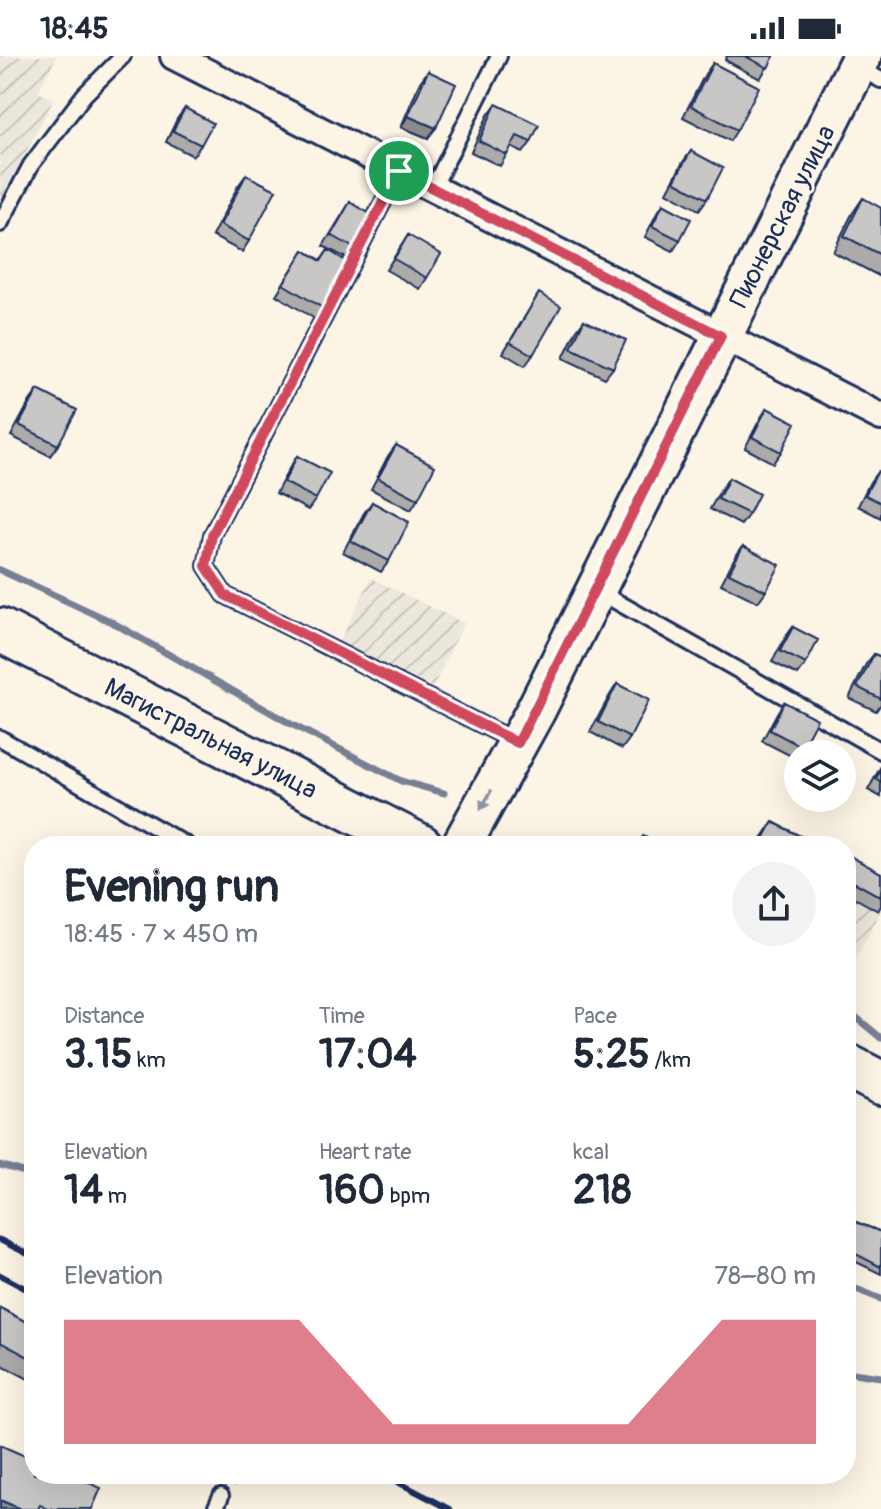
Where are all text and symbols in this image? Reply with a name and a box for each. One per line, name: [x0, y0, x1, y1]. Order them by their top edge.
text: 18:45: [40, 10, 109, 47]
street label: Пионерская улица: [723, 120, 843, 313]
pin: [365, 137, 433, 205]
icon: arrive: [377, 149, 421, 193]
street label: Магистральная улица: [99, 671, 322, 806]
map controls: [784, 740, 856, 812]
button: layers: [784, 740, 856, 812]
one-way arrow: [480, 789, 493, 812]
text: Evening run: [64, 860, 279, 915]
button: share: [732, 862, 816, 946]
text: 18:45 · 7 × 450 m: [64, 918, 258, 950]
text: Distance: [64, 1002, 144, 1030]
text: Time: [319, 1002, 365, 1030]
text: Pace: [573, 1002, 617, 1030]
text: 3.15: [64, 1030, 132, 1079]
text: 17:04: [319, 1030, 417, 1079]
text: 5:25: [573, 1030, 650, 1079]
text: km: [132, 1046, 166, 1074]
text: /km: [650, 1046, 691, 1074]
text: Elevation: [64, 1138, 148, 1166]
text: Heart rate: [319, 1138, 411, 1166]
text: kcal: [573, 1138, 609, 1166]
text: 14: [64, 1166, 103, 1215]
text: 160: [319, 1166, 385, 1215]
text: 218: [573, 1166, 632, 1215]
text: m: [103, 1182, 127, 1210]
text: bpm: [385, 1182, 430, 1210]
text: Elevation: [64, 1260, 163, 1292]
text: 78–80 m: [714, 1260, 816, 1292]

